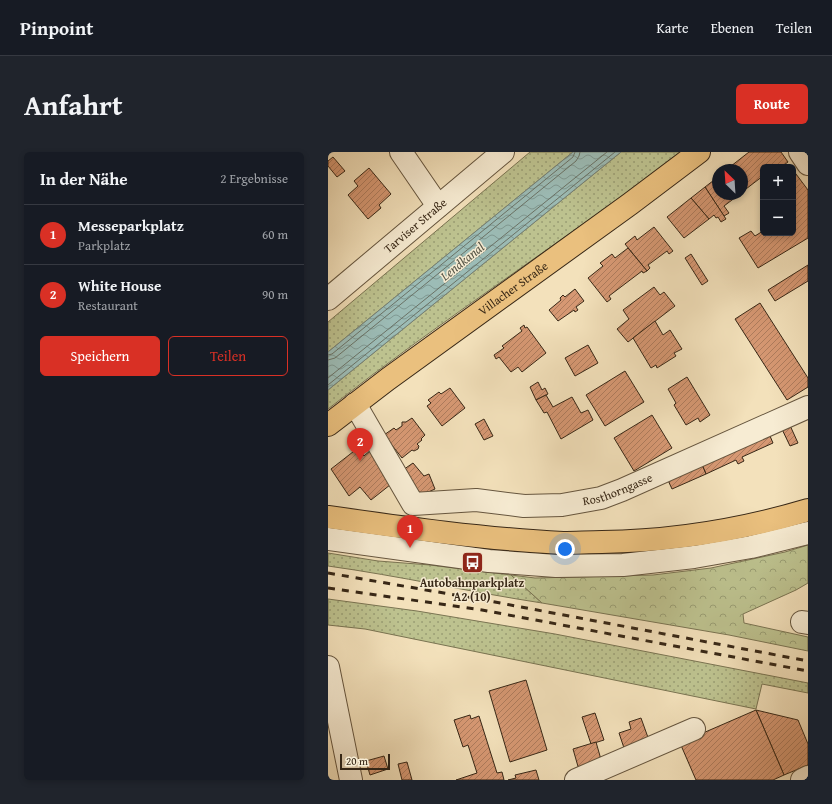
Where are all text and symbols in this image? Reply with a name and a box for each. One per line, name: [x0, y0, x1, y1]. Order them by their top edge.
text: Pinpoint: [20, 14, 93, 42]
text: Karte: [656, 18, 689, 38]
text: Ebenen: [711, 18, 754, 38]
text: Teilen: [776, 18, 812, 38]
text: Anfahrt: [24, 84, 123, 125]
button: Route: [736, 84, 808, 124]
north arrow: [712, 164, 748, 200]
map controls: [760, 164, 796, 236]
button: +: [760, 164, 796, 200]
text: In der Nähe: [40, 166, 128, 191]
text: 2 Ergebnisse: [220, 169, 288, 188]
street label: Tarviser Straße: [380, 194, 450, 257]
button: −: [760, 200, 796, 236]
text: Messeparkplatz: [78, 215, 184, 236]
text: 1: [50, 225, 56, 244]
text: 60 m: [262, 225, 288, 244]
text: Parkplatz: [78, 236, 130, 255]
water label: Lendkanal: [435, 238, 488, 286]
street label: Villacher Straße: [475, 257, 551, 319]
text: White House: [78, 275, 161, 296]
text: 2: [50, 285, 56, 304]
text: 90 m: [262, 285, 288, 304]
text: Restaurant: [78, 296, 138, 315]
button: Speichern: [40, 336, 160, 376]
button: Teilen: [168, 336, 288, 376]
pin: 2: [347, 428, 373, 461]
street label: Rosthorngasse: [581, 468, 655, 509]
pin: 1: [397, 515, 423, 548]
your location: [555, 539, 575, 559]
bus stop icon: Autobahnparkplatz A2 (10): [459, 549, 485, 575]
place label: Autobahnparkplatz A2 (10): [420, 574, 525, 605]
scale bar: [340, 752, 390, 771]
text: 20 m: [346, 753, 368, 769]

